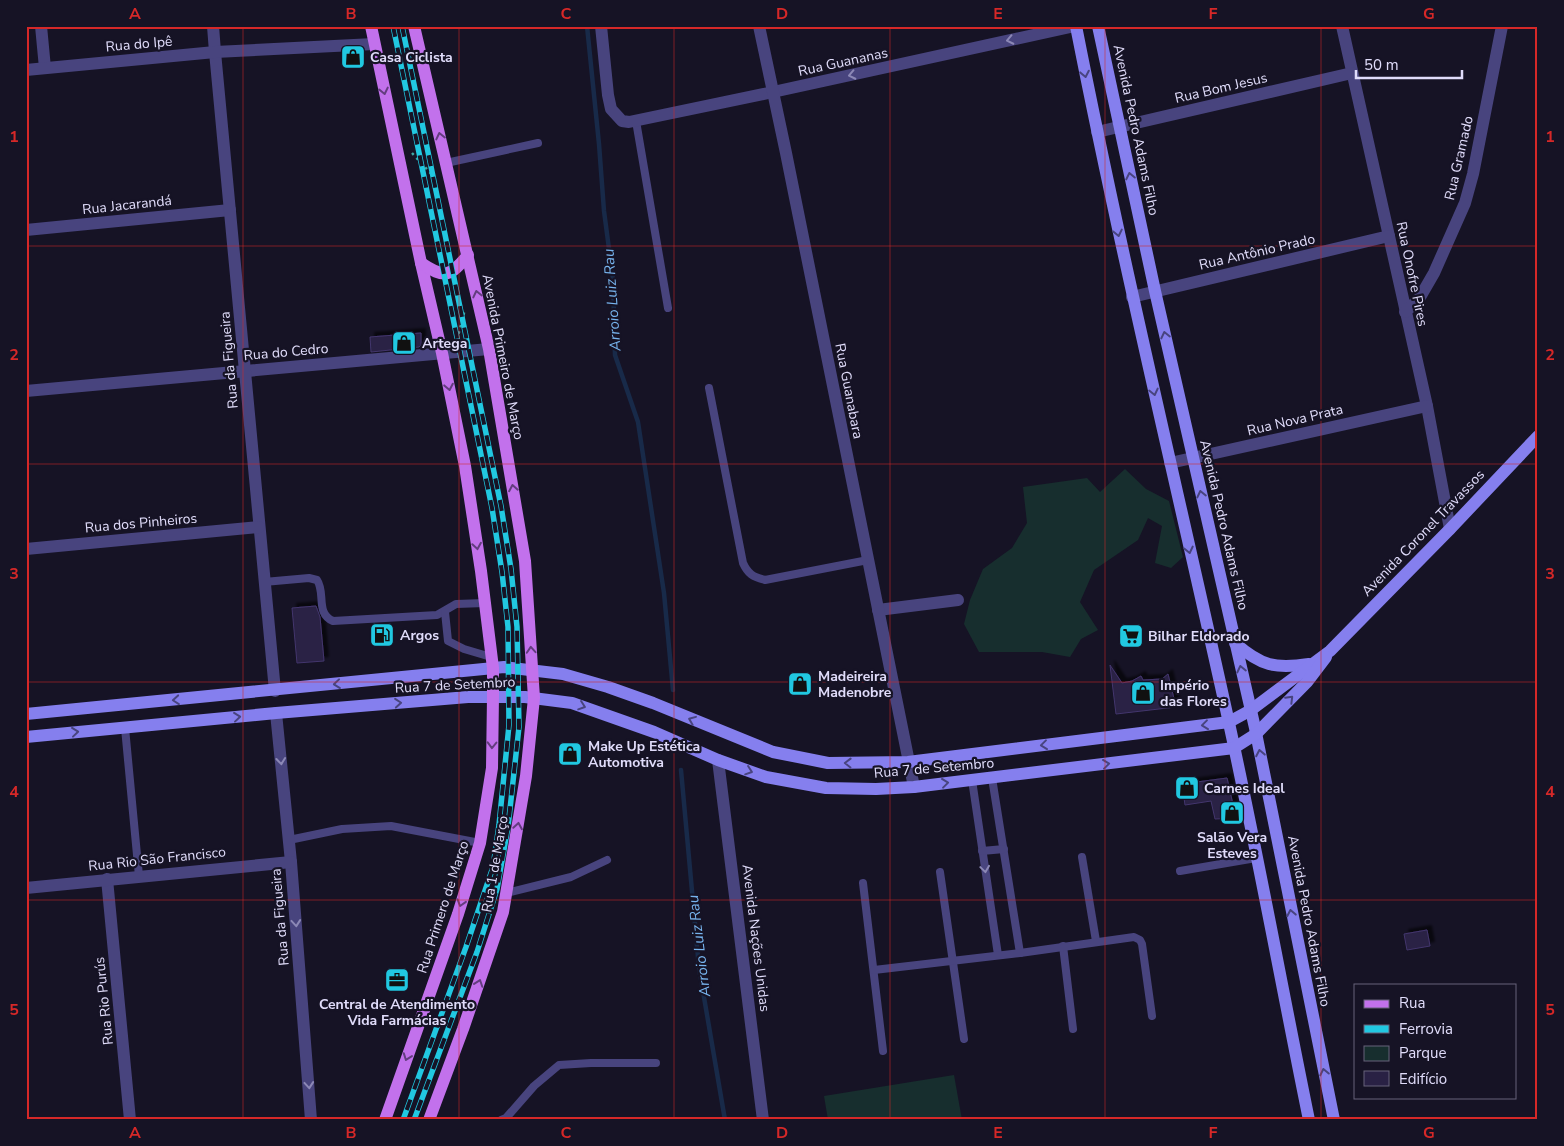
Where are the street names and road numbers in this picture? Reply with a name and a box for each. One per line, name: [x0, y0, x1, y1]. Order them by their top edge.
street label: Rua do Ipê: [105, 32, 173, 56]
street label: Rua Guananas: [796, 43, 890, 81]
street label: Avenida Pedro Adams Filho: [1109, 43, 1163, 217]
street label: Rua Bom Jesus: [1173, 68, 1269, 108]
street label: Rua Gramado: [1440, 114, 1478, 202]
street label: Rua Jacarandá: [81, 191, 173, 219]
street label: Rua Onofre Pires: [1392, 220, 1432, 328]
street label: Rua Antônio Prado: [1197, 229, 1317, 275]
street label: Avenida Primeiro de Março: [478, 273, 528, 442]
street label: Rua da Figueira: [215, 311, 243, 409]
street label: Rua do Cedro: [243, 339, 329, 365]
street label: Rua Guanabara: [830, 342, 868, 440]
street label: Rua Nova Prata: [1245, 400, 1345, 440]
street label: Avenida Pedro Adams Filho: [1195, 438, 1253, 612]
street label: Avenida Coronel Travassos: [1357, 465, 1489, 601]
street label: Rua dos Pinheiros: [84, 509, 198, 537]
street label: Rua 7 de Setembro: [394, 672, 516, 698]
street label: Rua 7 de Setembro: [873, 753, 995, 783]
street label: Rua 1 de Março: [477, 814, 513, 914]
street label: Avenida Pedro Adams Filho: [1283, 834, 1335, 1008]
street label: Rua Primero de Março: [413, 838, 474, 976]
street label: Rua Rio São Francisco: [87, 842, 227, 876]
street label: Avenida Nações Unidas: [738, 863, 774, 1013]
street label: Rua da Figueira: [266, 868, 294, 966]
street label: Rua Rio Purús: [90, 956, 118, 1046]

